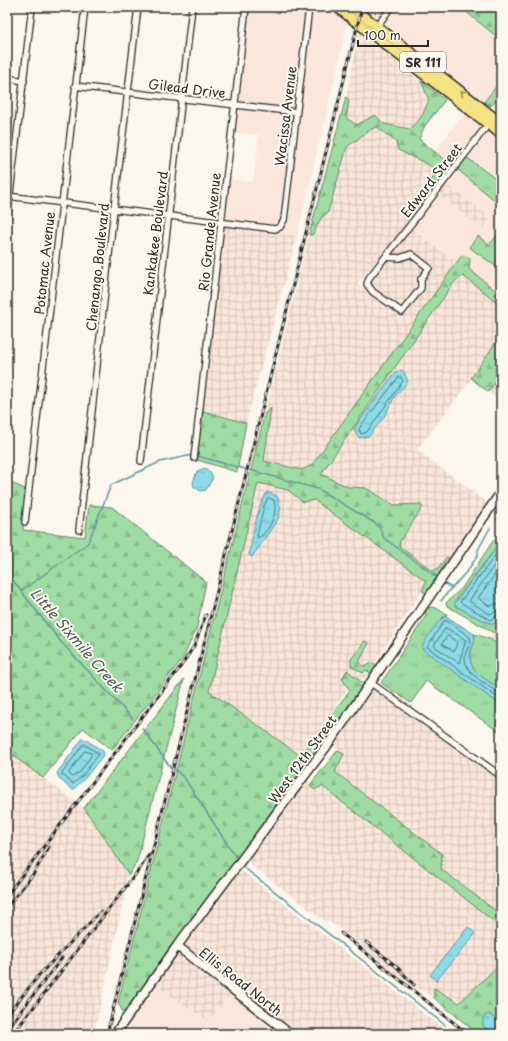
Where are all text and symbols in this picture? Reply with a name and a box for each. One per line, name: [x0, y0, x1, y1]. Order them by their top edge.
scale bar: [358, 22, 428, 48]
text: 100 m: [364, 26, 401, 44]
road number: SR 111: [400, 52, 446, 72]
street label: Wacissa Avenue: [269, 65, 301, 167]
street label: Gilead Drive: [147, 74, 227, 102]
one-way arrow: [460, 91, 467, 98]
street label: Edward Street: [396, 139, 466, 221]
street label: Kankakee Boulevard: [138, 170, 172, 296]
street label: Rio Grande Avenue: [193, 172, 225, 292]
street label: Chenango Boulevard: [81, 202, 113, 332]
street label: Potomac Avenue: [29, 211, 59, 315]
water label: Little Sixmile Creek: [26, 583, 129, 698]
street label: West 12th Street: [263, 711, 341, 807]
street label: Ellis Road North: [196, 943, 286, 1019]

